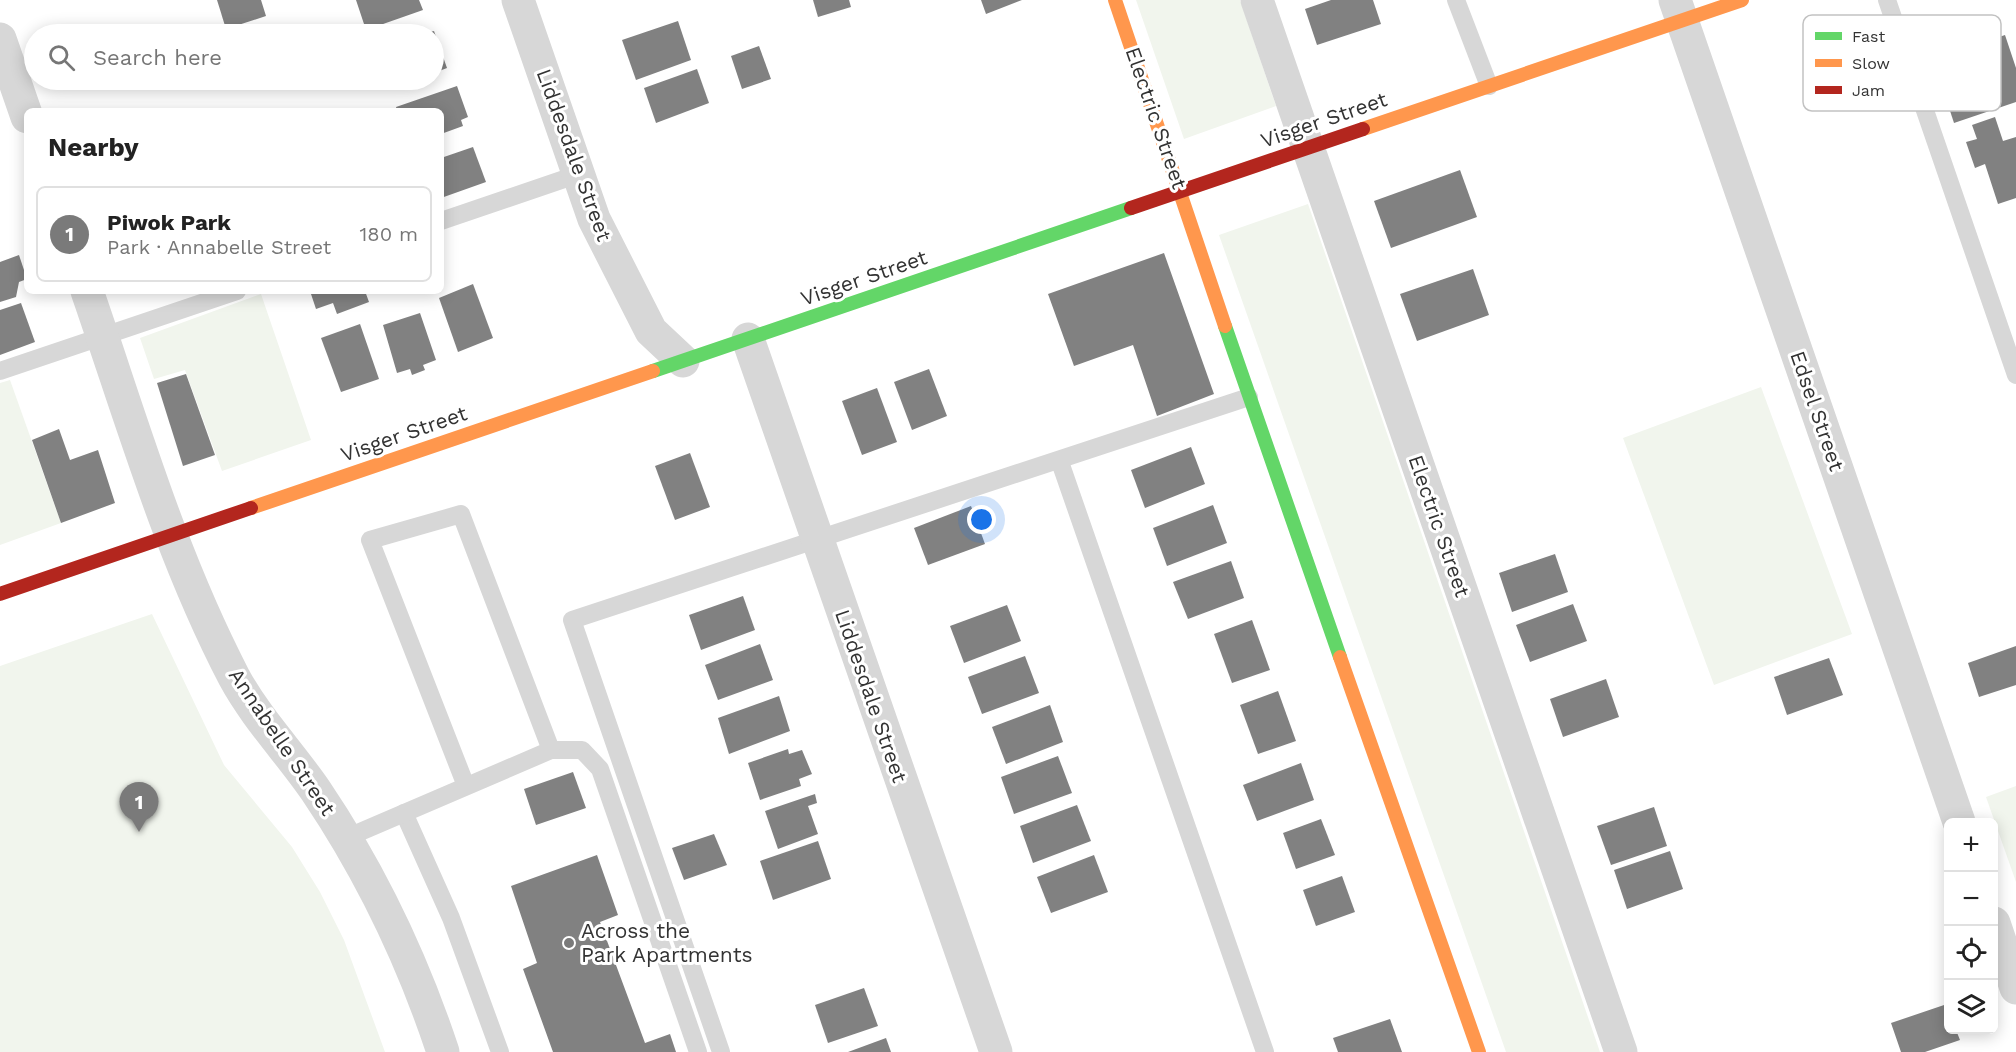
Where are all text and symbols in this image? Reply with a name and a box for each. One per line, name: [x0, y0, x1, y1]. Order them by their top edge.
legend: [1803, 15, 2001, 111]
search box: [24, 24, 444, 90]
text: Fast: [1852, 27, 1885, 46]
icon: search: [45, 41, 78, 74]
street label: Electric Street: [1120, 43, 1193, 192]
text: Search here: [93, 45, 222, 70]
text: Slow: [1852, 54, 1890, 73]
street label: Liddesdale Street: [532, 65, 617, 245]
text: Jam: [1852, 81, 1885, 100]
street label: Visger Street: [1257, 86, 1390, 153]
text: Nearby: [48, 132, 139, 162]
text: Piwok Park: [107, 210, 231, 235]
text: 1: [65, 222, 74, 246]
text: 180 m: [360, 222, 418, 246]
text: Park · Annabelle Street: [107, 235, 331, 259]
street label: Visger Street: [797, 244, 930, 311]
street label: Edsel Street: [1785, 347, 1850, 474]
street label: Visger Street: [337, 400, 470, 467]
street label: Electric Street: [1403, 451, 1476, 600]
your location: [967, 505, 996, 534]
street label: Liddesdale Street: [830, 606, 913, 786]
street label: Annabelle Street: [224, 663, 341, 820]
pin: 1: [120, 782, 158, 832]
map controls: [1944, 818, 1998, 1034]
button: +: [1944, 818, 1998, 872]
button: −: [1944, 872, 1998, 926]
place label: Across the Park Apartments: [581, 918, 753, 967]
button: locate: [1944, 926, 1998, 980]
marker: Across the Park Apartments: [562, 936, 576, 950]
button: layers: [1944, 980, 1998, 1034]

